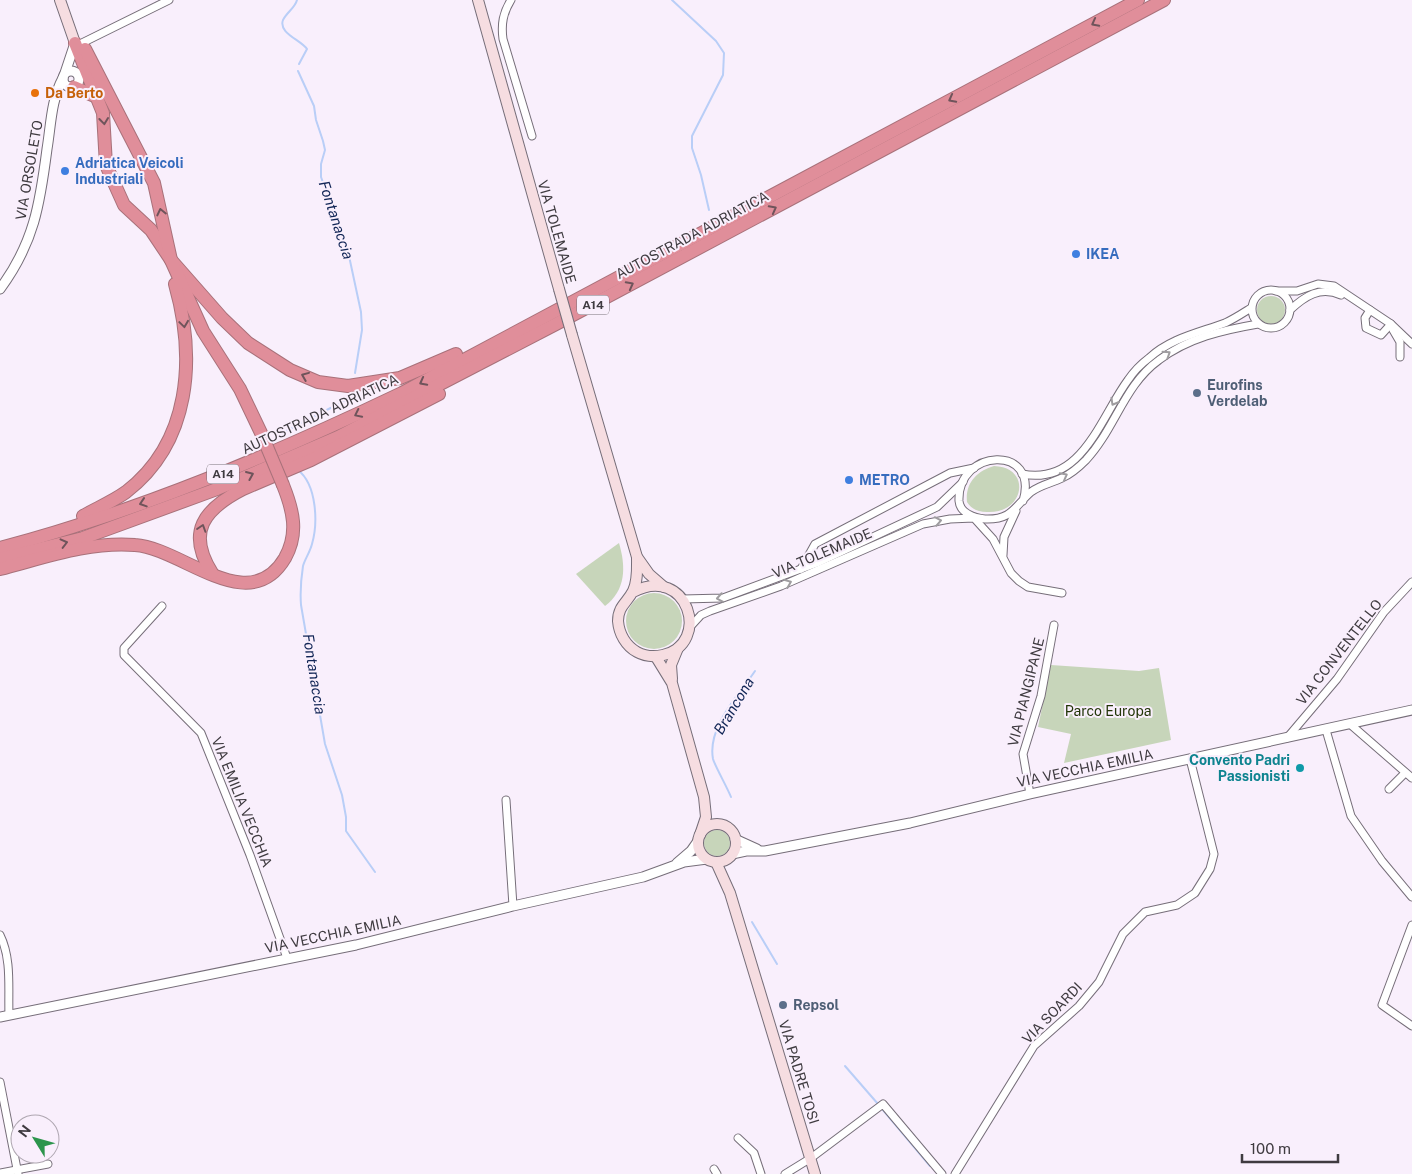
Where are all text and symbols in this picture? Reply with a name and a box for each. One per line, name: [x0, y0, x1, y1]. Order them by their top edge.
one-way arrow: [1092, 17, 1101, 27]
place label: Da Berto: [45, 85, 103, 101]
marker: Da Berto: [29, 87, 41, 99]
one-way arrow: [948, 93, 957, 103]
one-way arrow: [98, 118, 109, 126]
street label: VIA ORSOLETO: [12, 119, 46, 221]
place label: Adriatica Veicoli Industriali: [75, 155, 184, 187]
marker: Adriatica Veicoli Industriali: [59, 165, 71, 177]
water label: Fontanaccia: [316, 178, 357, 261]
street label: VIA TOLEMAIDE: [535, 178, 579, 286]
street label: AUTOSTRADA ADRIATICA: [613, 188, 771, 282]
one-way arrow: [768, 205, 777, 215]
one-way arrow: [156, 208, 167, 216]
place label: IKEA: [1086, 246, 1119, 262]
marker: IKEA: [1070, 248, 1082, 260]
one-way arrow: [624, 281, 633, 291]
road number: A14: [577, 296, 609, 314]
one-way arrow: [178, 320, 188, 329]
one-way arrow: [1162, 351, 1171, 361]
street label: AUTOSTRADA ADRIATICA: [239, 371, 401, 457]
one-way arrow: [301, 372, 309, 382]
one-way arrow: [419, 376, 428, 386]
place label: Eurofins Verdelab: [1207, 377, 1267, 409]
marker: Eurofins Verdelab: [1191, 387, 1203, 399]
one-way arrow: [1110, 396, 1120, 405]
one-way arrow: [354, 408, 363, 418]
road number: A14: [207, 464, 239, 484]
one-way arrow: [245, 471, 254, 482]
place label: METRO: [859, 472, 910, 488]
one-way arrow: [1058, 472, 1067, 482]
marker: METRO: [843, 474, 855, 486]
one-way arrow: [139, 497, 148, 507]
one-way arrow: [934, 516, 943, 526]
one-way arrow: [196, 524, 206, 532]
street label: VIA TOLEMAIDE: [770, 525, 874, 581]
one-way arrow: [60, 538, 68, 548]
one-way arrow: [784, 579, 792, 589]
one-way arrow: [716, 592, 725, 602]
street label: VIA CONVENTELLO: [1293, 596, 1385, 708]
water label: Fontanaccia: [300, 632, 329, 716]
street label: VIA PIANGIPANE: [1005, 636, 1047, 748]
water label: Brancona: [710, 674, 757, 737]
park label: Parco Europa: [1065, 703, 1151, 719]
street label: VIA EMILIA VECCHIA: [209, 735, 275, 869]
street label: VIA VECCHIA EMILIA: [1015, 746, 1155, 790]
place label: Convento Padri Passionisti: [1189, 752, 1290, 784]
marker: Convento Padri Passionisti: [1294, 762, 1306, 774]
street label: VIA VECCHIA EMILIA: [263, 912, 403, 956]
street label: VIA SOARDI: [1019, 979, 1085, 1047]
place label: Repsol: [793, 997, 839, 1013]
marker: Repsol: [777, 999, 789, 1011]
street label: VIA PADRE TOSI: [776, 1018, 822, 1126]
north arrow: [10, 1114, 60, 1164]
text: N: [15, 1122, 34, 1140]
scale bar: [1242, 1132, 1338, 1164]
text: 100 m: [1250, 1140, 1291, 1157]

